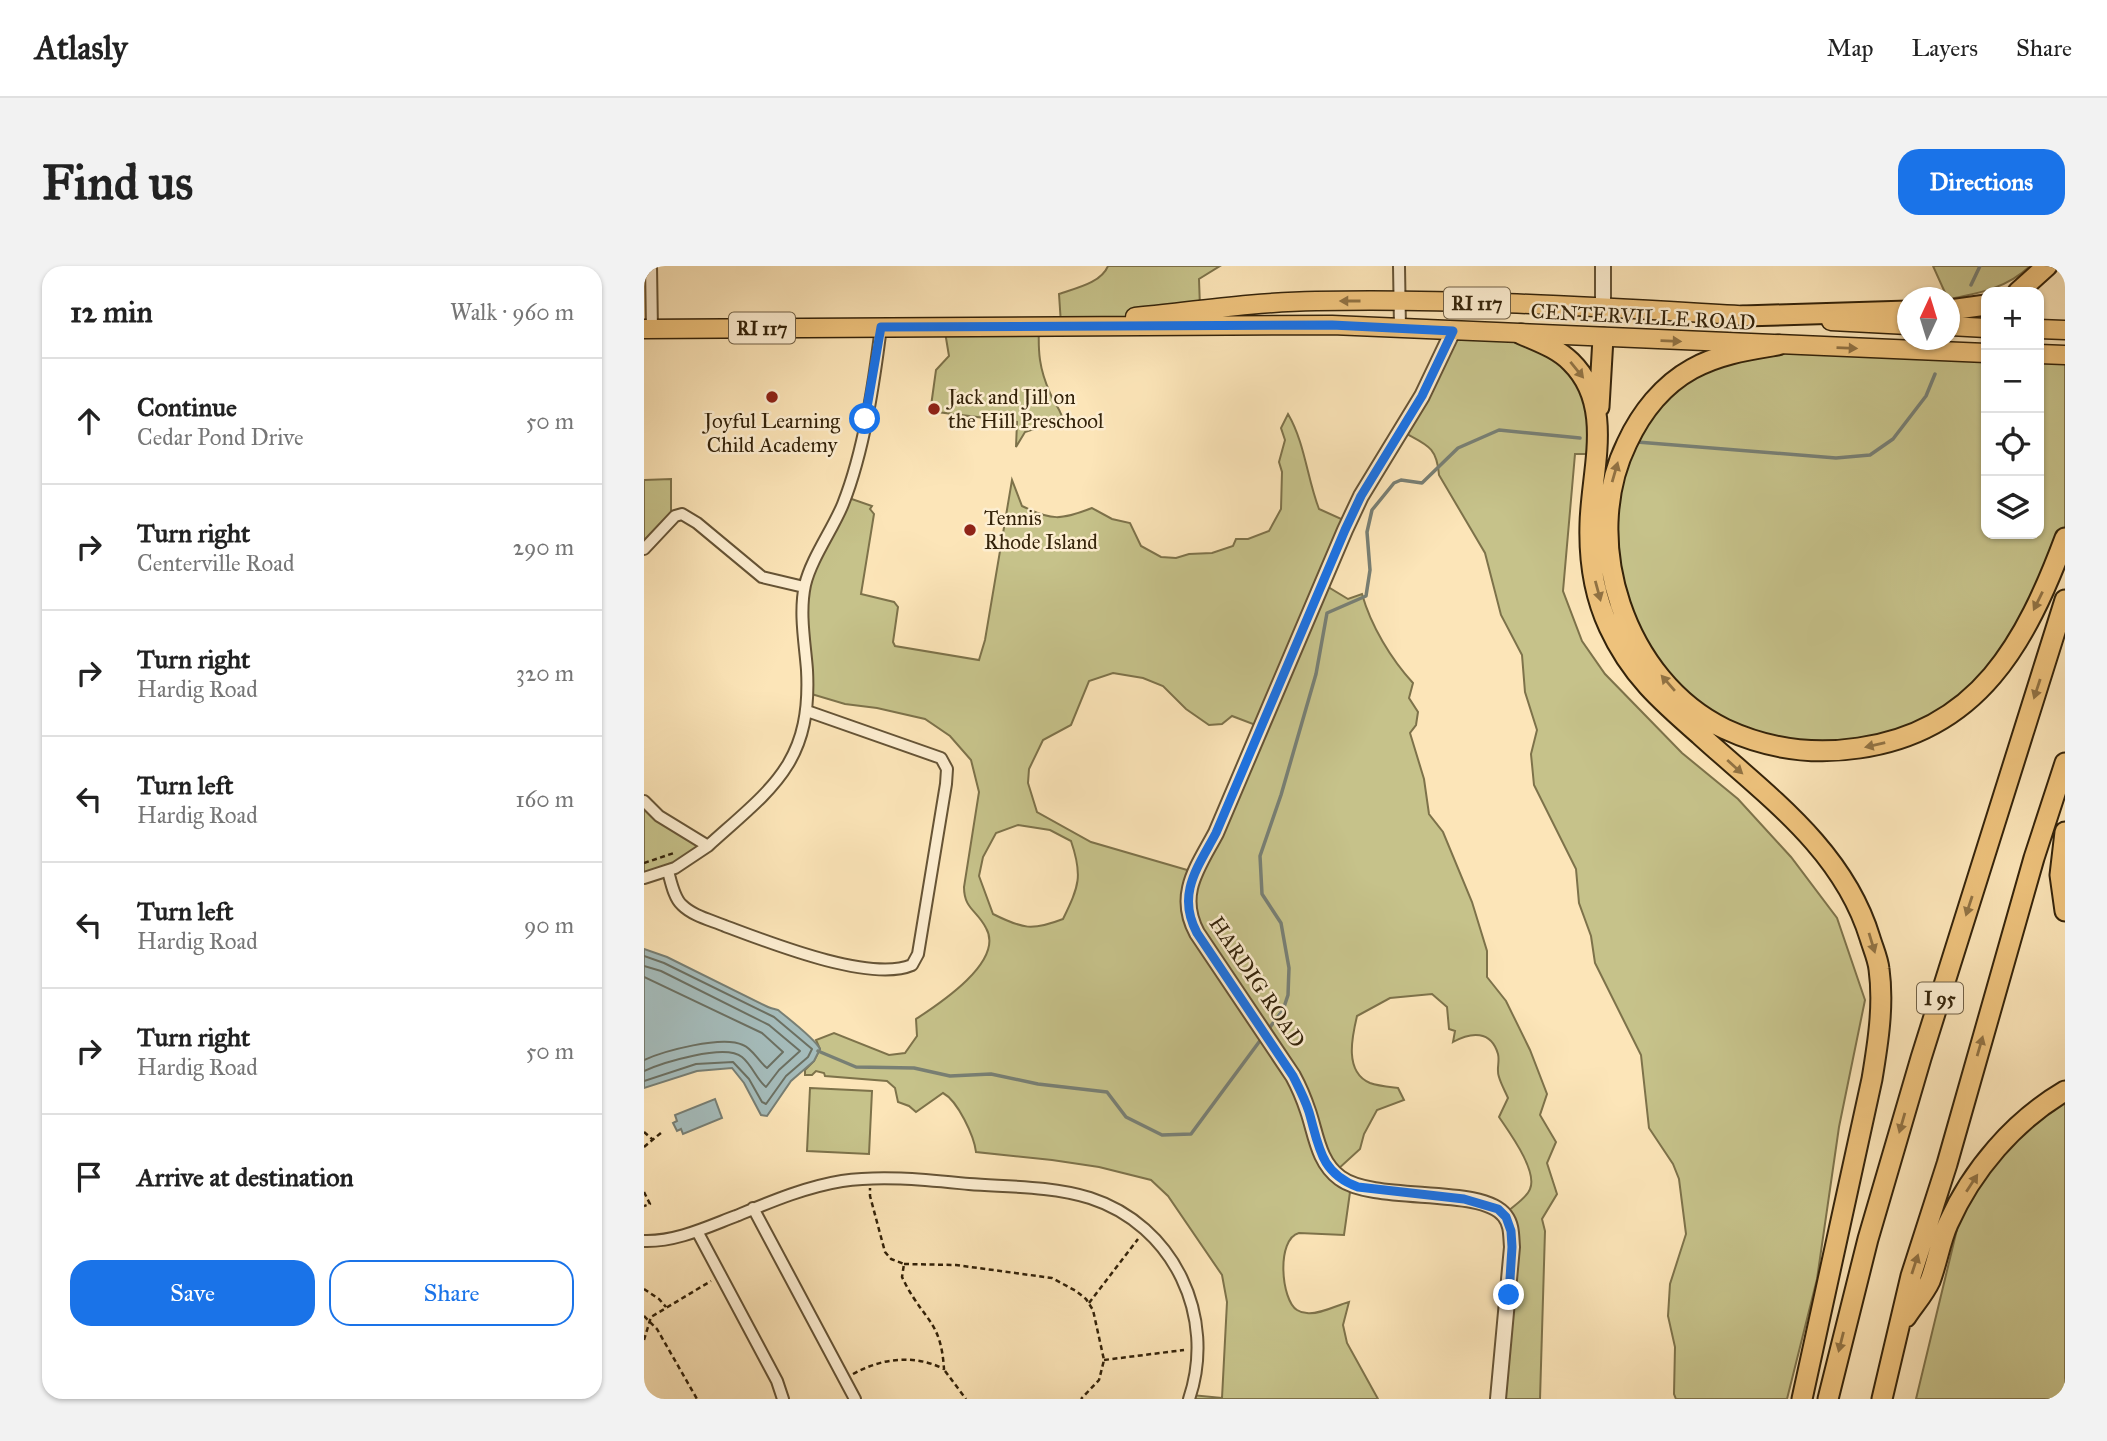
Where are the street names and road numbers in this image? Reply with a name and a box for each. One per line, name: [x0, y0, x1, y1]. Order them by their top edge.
road number: RI 117: [1444, 288, 1510, 318]
street label: CENTERVILLE ROAD: [1530, 298, 1756, 336]
road number: RI 117: [729, 312, 795, 344]
street label: HARDIG ROAD: [1204, 911, 1310, 1053]
road number: I 95: [1917, 982, 1963, 1014]

